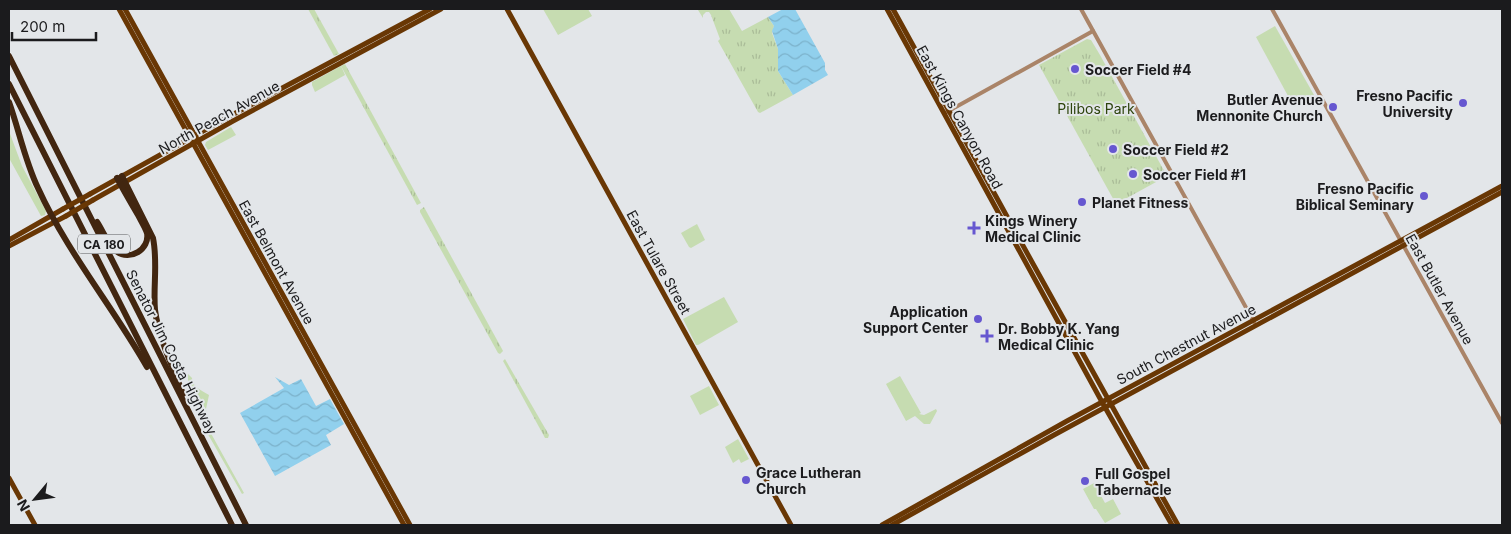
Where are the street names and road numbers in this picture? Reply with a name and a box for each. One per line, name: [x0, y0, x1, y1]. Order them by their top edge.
street label: East Kings Canyon Road: [913, 42, 1007, 192]
street label: North Peach Avenue: [156, 77, 282, 157]
street label: East Belmont Avenue: [236, 197, 318, 327]
street label: East Tulare Street: [623, 207, 695, 317]
street label: East Butler Avenue: [1402, 231, 1478, 347]
road number: CA 180: [78, 234, 130, 253]
street label: Senator Jim Costa Highway: [123, 267, 221, 438]
street label: South Chestnut Avenue: [1113, 300, 1259, 388]

